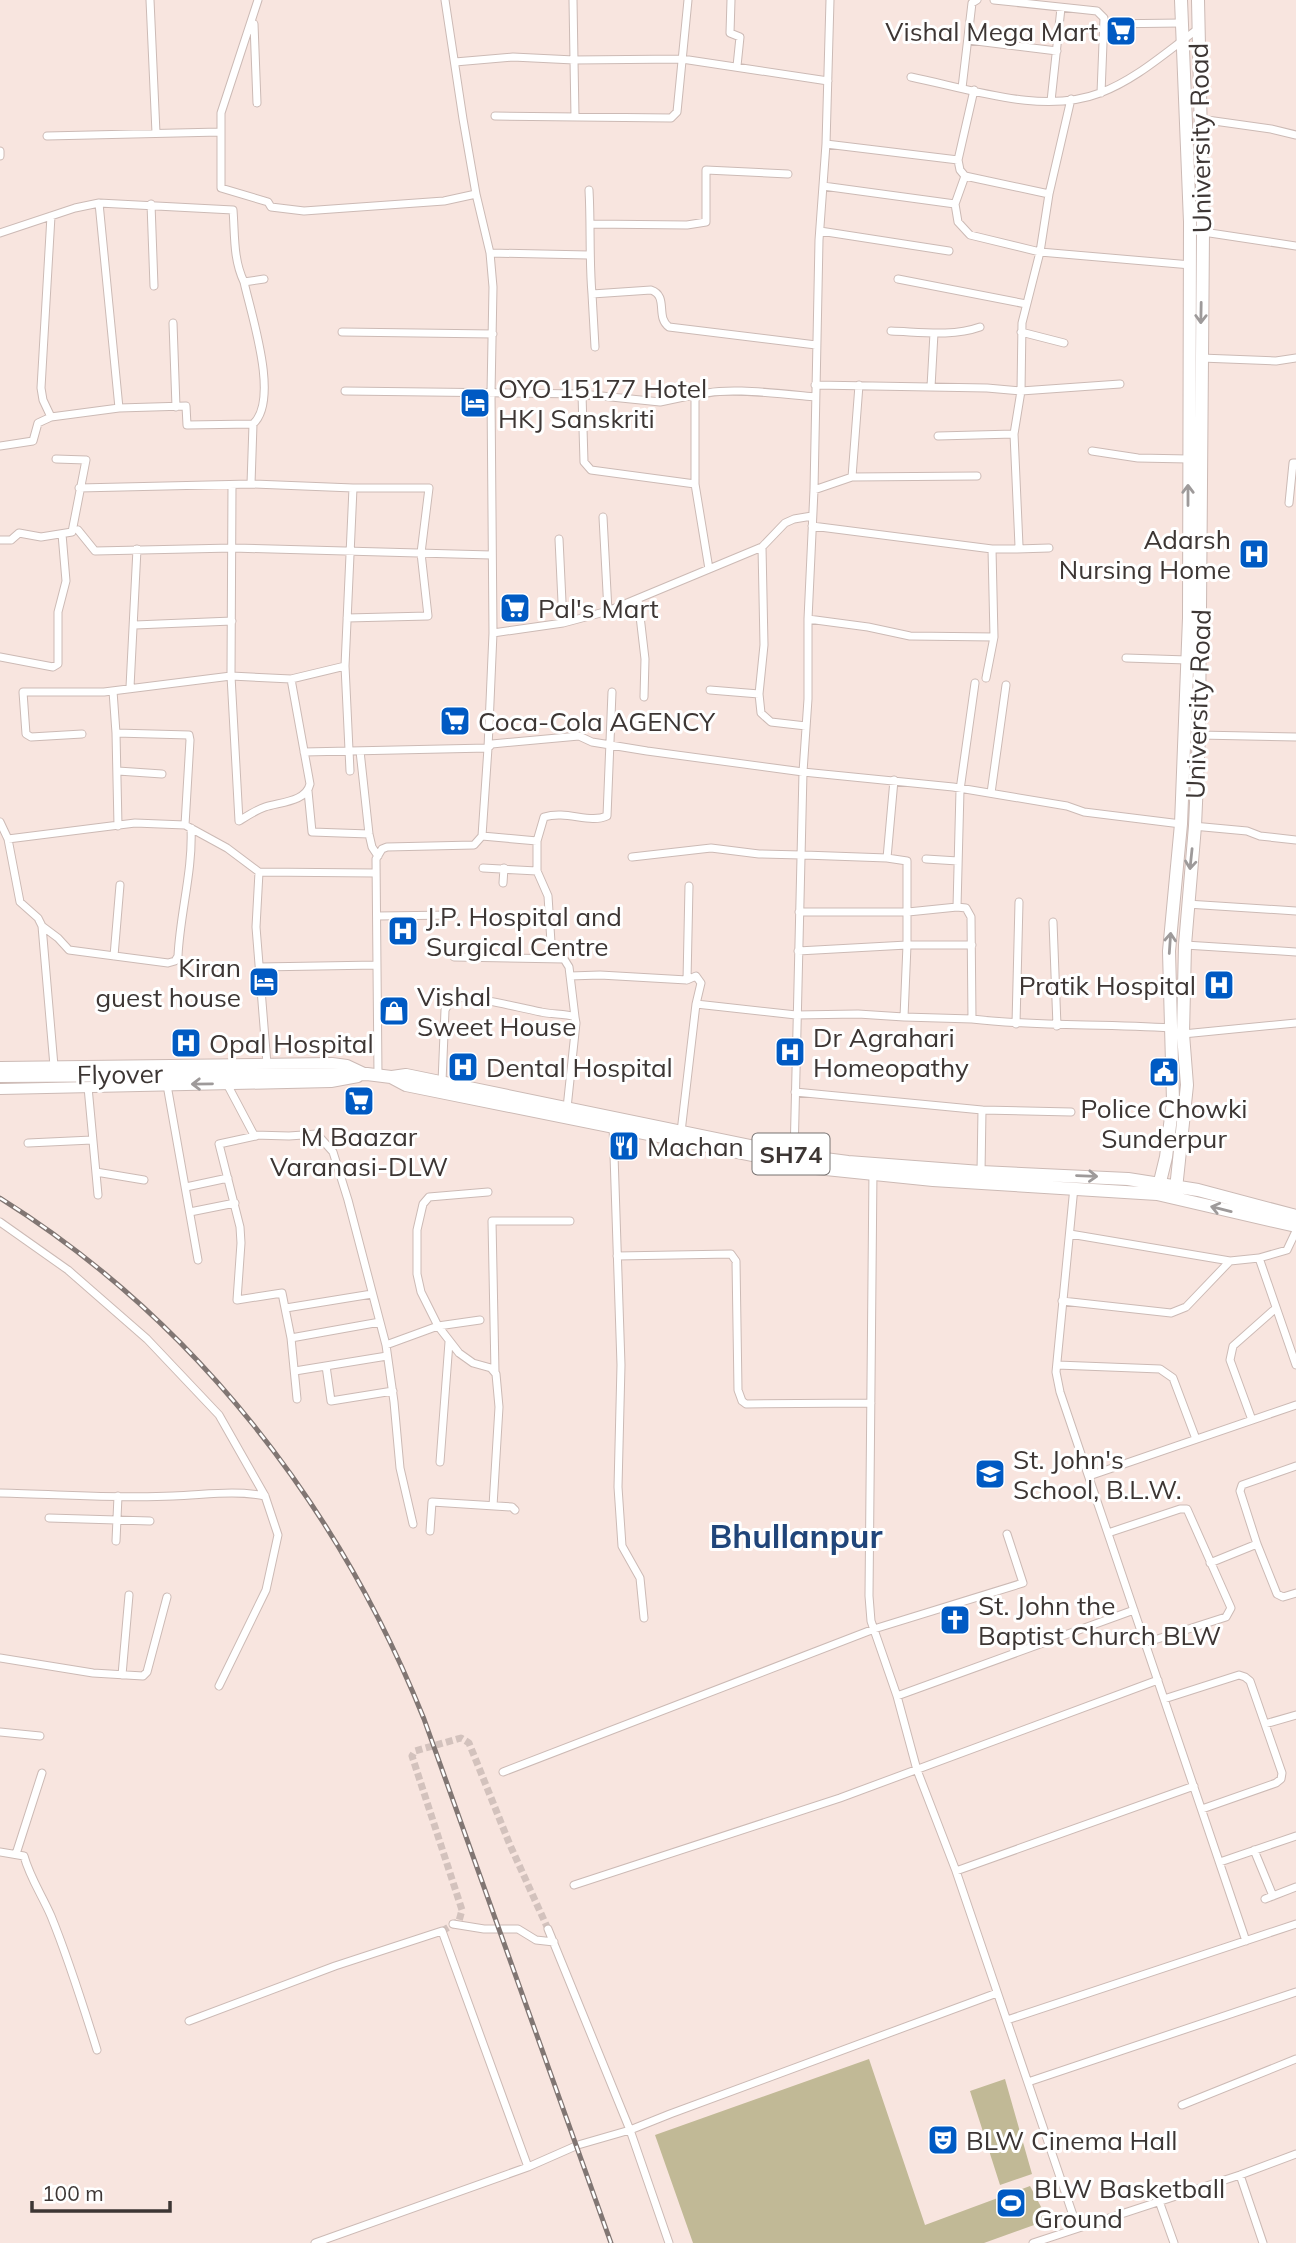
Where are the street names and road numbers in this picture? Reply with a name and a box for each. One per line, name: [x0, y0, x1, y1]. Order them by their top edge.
street label: University Road: [1182, 43, 1218, 233]
street label: University Road: [1178, 608, 1218, 800]
street label: Flyover: [77, 1057, 164, 1091]
road number: SH74: [752, 1134, 830, 1174]

